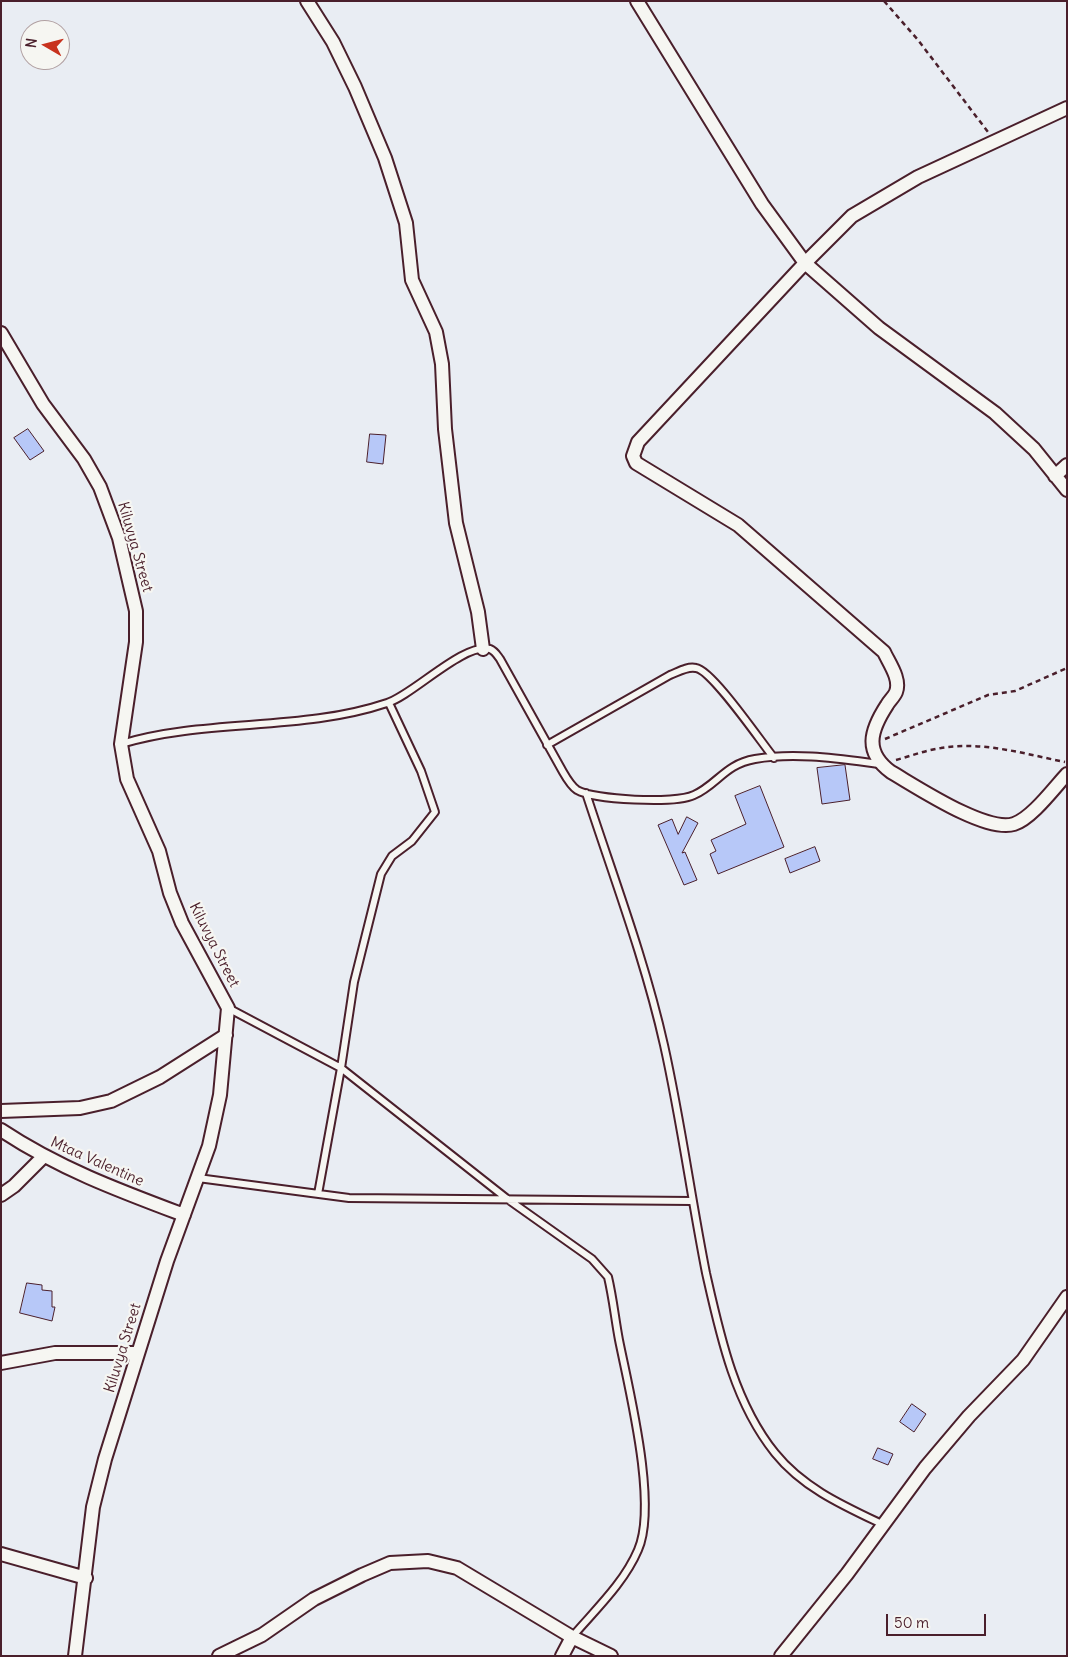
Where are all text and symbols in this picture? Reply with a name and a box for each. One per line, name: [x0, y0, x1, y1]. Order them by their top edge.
north arrow: [20, 20, 70, 70]
text: N: [22, 37, 41, 49]
street label: Kiluvya Street: [114, 500, 156, 594]
street label: Kiluvya Street: [185, 900, 243, 990]
street label: Mtaa Valentine: [48, 1133, 146, 1191]
street label: Kiluvya Street: [101, 1301, 145, 1395]
scale bar: [888, 1604, 988, 1636]
text: 50 m: [894, 1613, 929, 1632]

